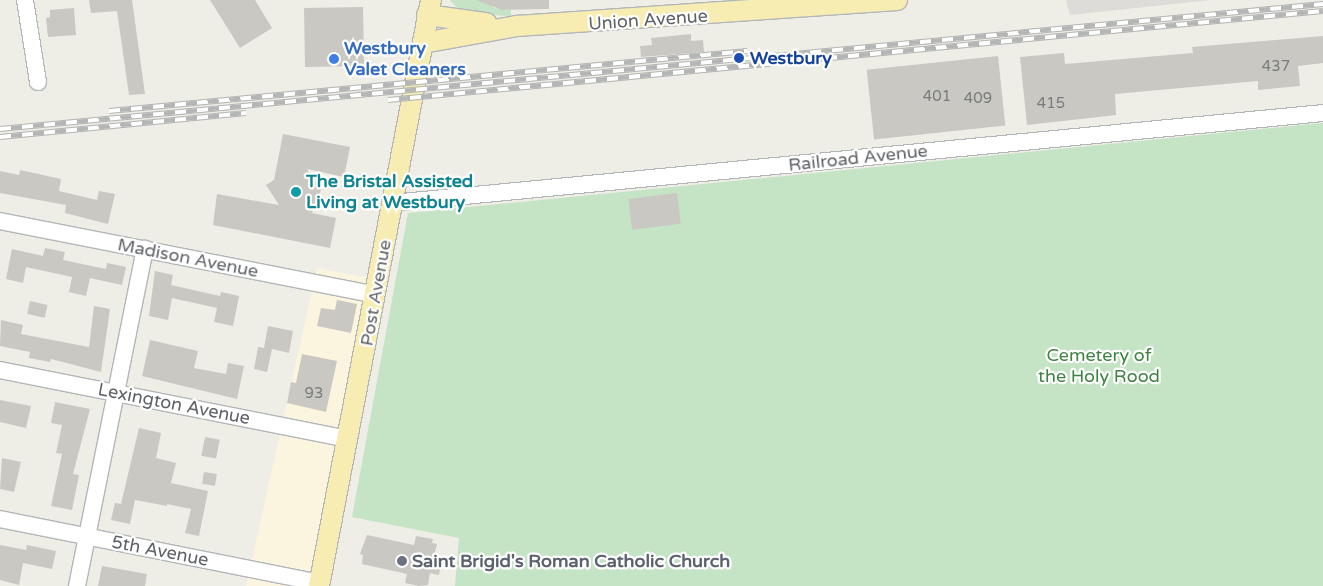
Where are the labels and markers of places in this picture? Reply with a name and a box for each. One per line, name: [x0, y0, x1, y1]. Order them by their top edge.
place label: Westbury Valet Cleaners: [344, 38, 466, 80]
place label: Westbury: [750, 47, 832, 69]
marker: Westbury: [732, 51, 746, 65]
marker: Westbury Valet Cleaners: [328, 53, 340, 65]
place label: The Bristal Assisted Living at Westbury: [306, 171, 473, 213]
marker: The Bristal Assisted Living at Westbury: [290, 186, 302, 198]
place label: Saint Brigid's Roman Catholic Church: [412, 550, 730, 572]
marker: Saint Brigid's Roman Catholic Church: [396, 555, 408, 567]

